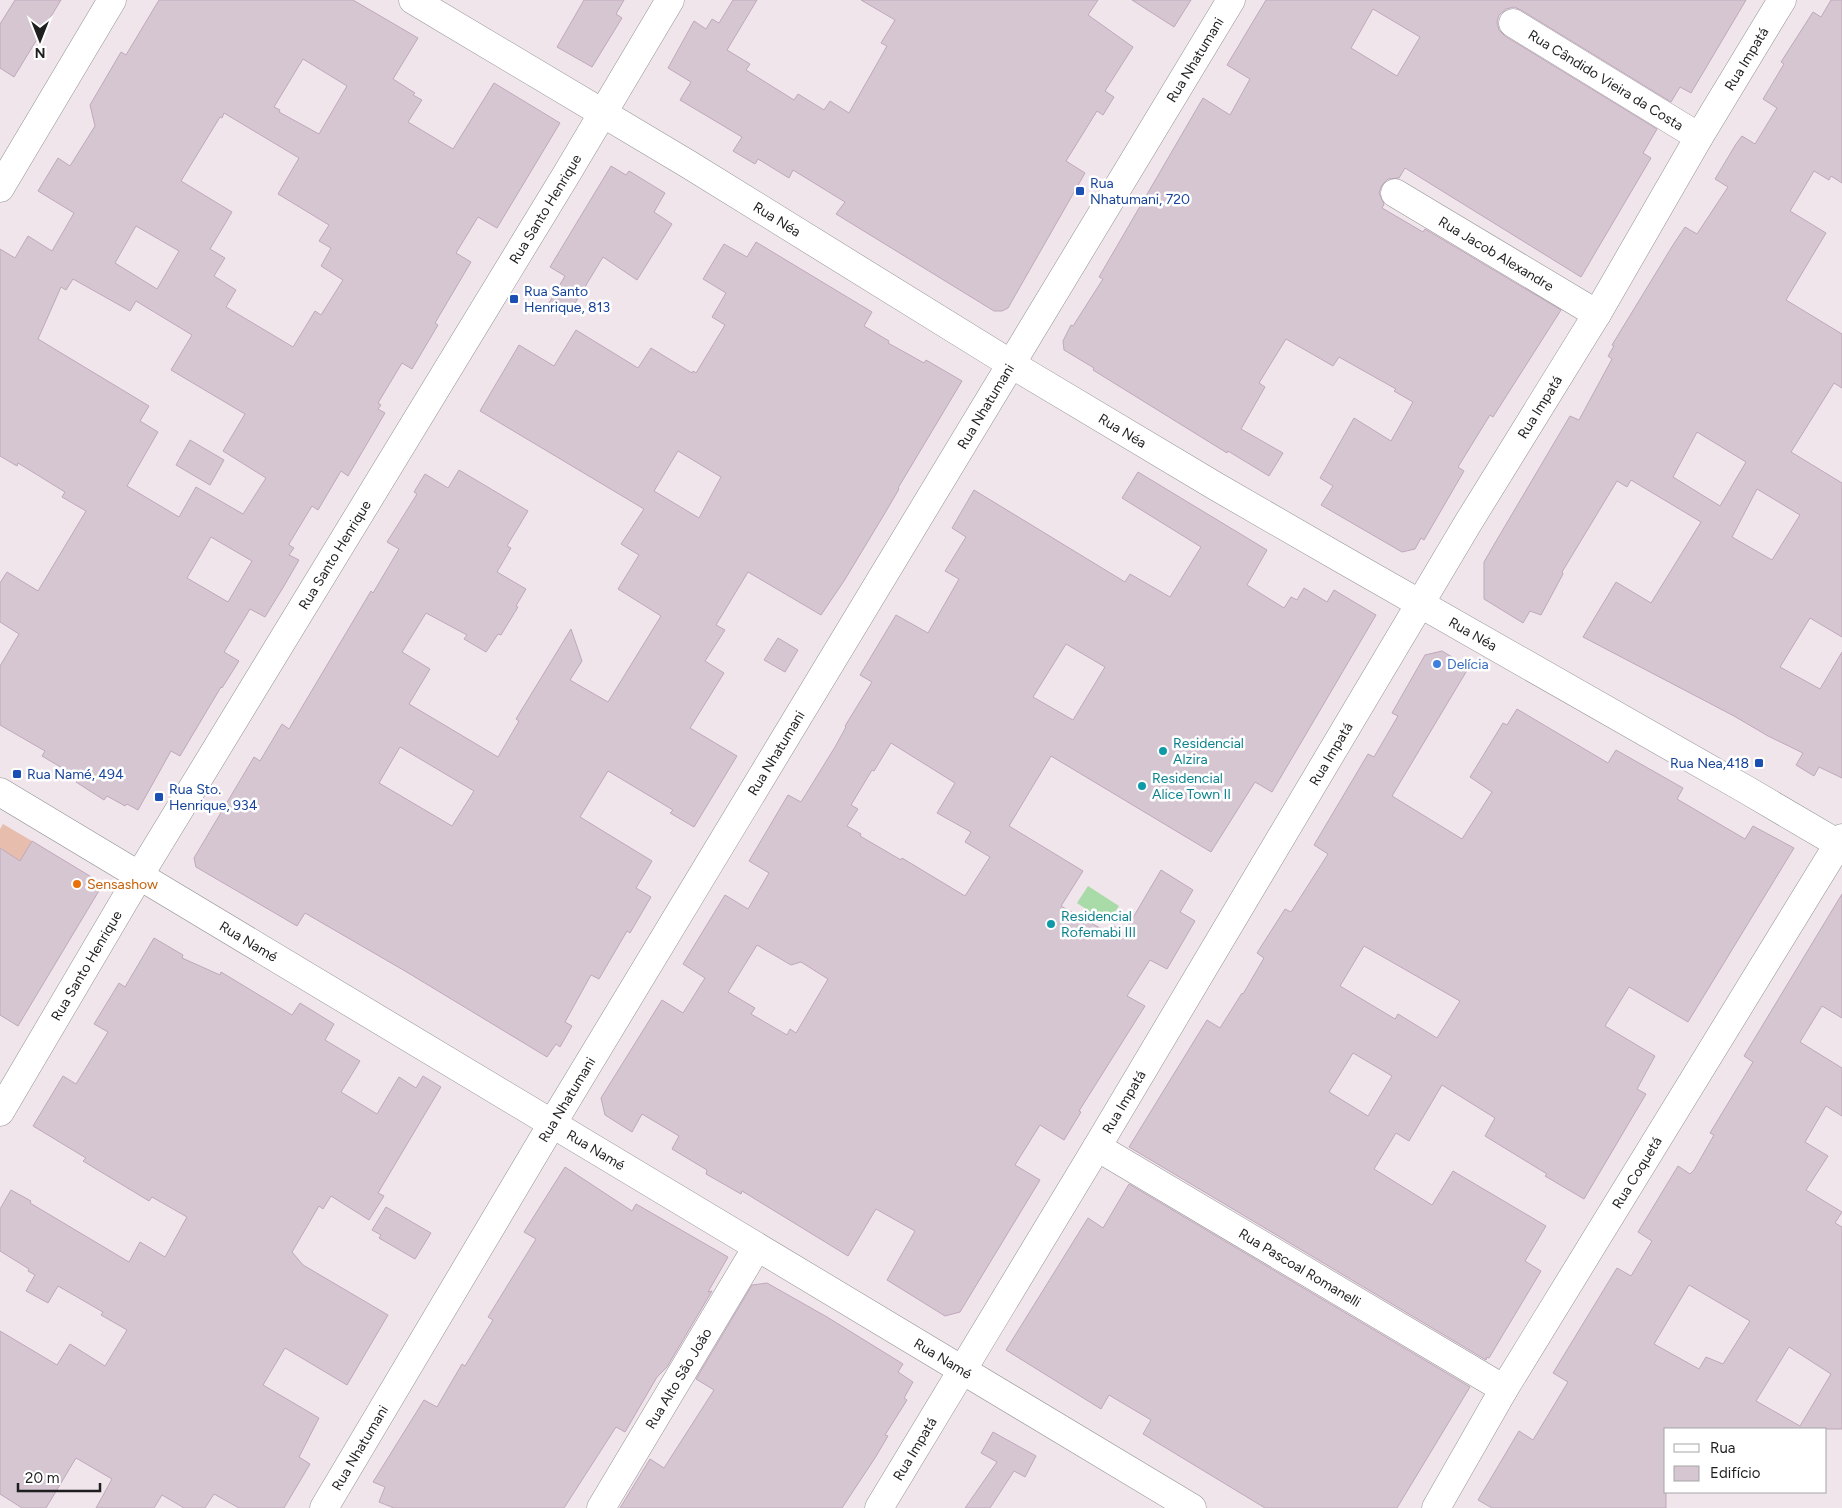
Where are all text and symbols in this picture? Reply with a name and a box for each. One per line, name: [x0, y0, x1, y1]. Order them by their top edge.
street label: Rua Nhatumani: [1163, 14, 1228, 106]
north arrow: [15, 15, 65, 65]
street label: Rua Impatá: [1721, 24, 1772, 94]
street label: Rua Cândido Vieira da Costa: [1525, 26, 1686, 134]
text: N: [35, 44, 45, 61]
street label: Rua Santo Henrique: [506, 151, 586, 267]
place label: Rua Nhatumani, 720: [1090, 175, 1190, 208]
marker: Rua Nhatumani, 720: [1074, 185, 1086, 197]
street label: Rua Néa: [750, 198, 804, 241]
street label: Rua Jacob Alexandre: [1435, 213, 1557, 295]
place label: Rua Santo Henrique, 813: [524, 283, 610, 316]
marker: Rua Santo Henrique, 813: [508, 293, 520, 305]
street label: Rua Nhatumani: [954, 361, 1018, 452]
street label: Rua Impatá: [1514, 373, 1566, 442]
street label: Rua Néa: [1095, 410, 1149, 452]
street label: Rua Santo Henrique: [295, 497, 375, 613]
street label: Rua Néa: [1445, 614, 1500, 655]
place label: Delícia: [1447, 656, 1489, 673]
marker: Delícia: [1431, 658, 1443, 670]
street label: Rua Nhatumani: [744, 708, 809, 799]
street label: Rua Impatá: [1306, 719, 1357, 789]
place label: Residencial Alzira: [1173, 735, 1244, 768]
marker: Residencial Alzira: [1157, 745, 1169, 757]
place label: Rua Nea,418: [1670, 755, 1749, 772]
marker: Rua Nea,418: [1753, 757, 1765, 769]
place label: Rua Namé, 494: [27, 766, 124, 783]
marker: Rua Namé, 494: [11, 768, 23, 780]
place label: Residencial Alice Town II: [1152, 770, 1231, 803]
marker: Residencial Alice Town II: [1136, 780, 1148, 792]
place label: Rua Sto. Henrique, 934: [169, 781, 258, 814]
marker: Rua Sto. Henrique, 934: [153, 791, 165, 803]
place label: Sensashow: [87, 876, 158, 893]
marker: Sensashow: [71, 878, 83, 890]
street label: Rua Santo Henrique: [48, 907, 126, 1024]
place label: Residencial Rofemabi III: [1061, 908, 1136, 941]
street label: Rua Namé: [216, 918, 281, 966]
marker: Residencial Rofemabi III: [1045, 918, 1057, 930]
street label: Rua Nhatumani: [535, 1054, 599, 1146]
street label: Rua Impatá: [1099, 1068, 1150, 1137]
street label: Rua Namé: [563, 1126, 628, 1174]
street label: Rua Coquetá: [1609, 1134, 1666, 1212]
street label: Rua Pascoal Romanelli: [1235, 1225, 1364, 1311]
street label: Rua Alto São João: [642, 1325, 716, 1432]
street label: Rua Namé: [911, 1335, 975, 1383]
street label: Rua Nhatumani: [328, 1402, 392, 1494]
street label: Rua Impatá: [890, 1415, 941, 1484]
legend: [1664, 1428, 1827, 1493]
text: Rua: [1710, 1439, 1735, 1457]
scale bar: [18, 1460, 100, 1492]
text: Edifício: [1710, 1464, 1761, 1482]
text: 20 m: [25, 1469, 59, 1487]

